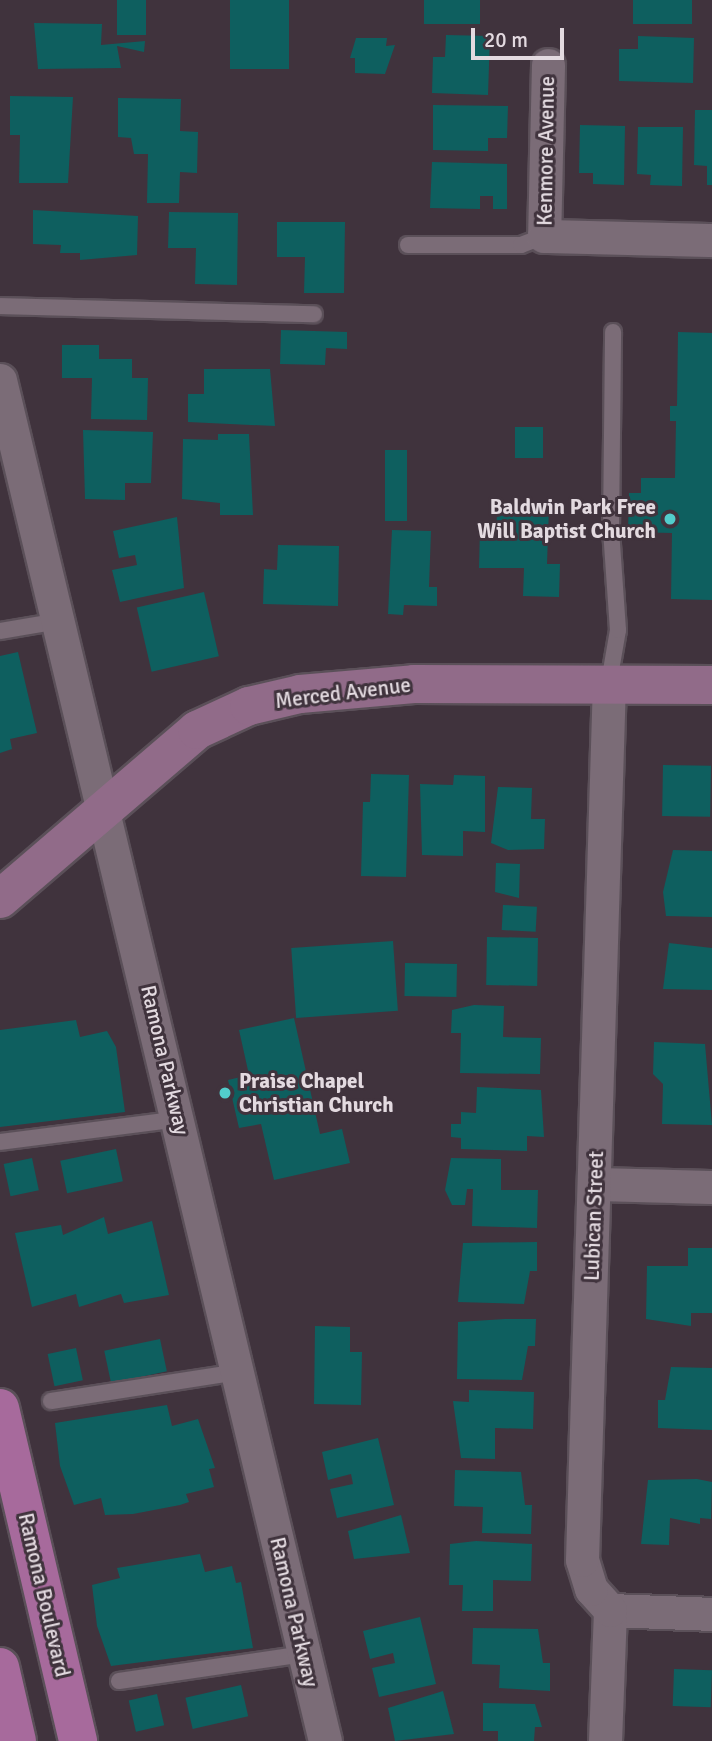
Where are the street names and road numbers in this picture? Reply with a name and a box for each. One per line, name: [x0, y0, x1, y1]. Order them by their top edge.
street label: Kenmore Avenue: [532, 76, 560, 226]
street label: Merced Avenue: [274, 672, 412, 714]
street label: Ramona Parkway: [136, 983, 194, 1137]
street label: Lubican Street: [579, 1151, 609, 1281]
street label: Ramona Boulevard: [13, 1510, 75, 1680]
street label: Ramona Parkway: [265, 1535, 323, 1689]

